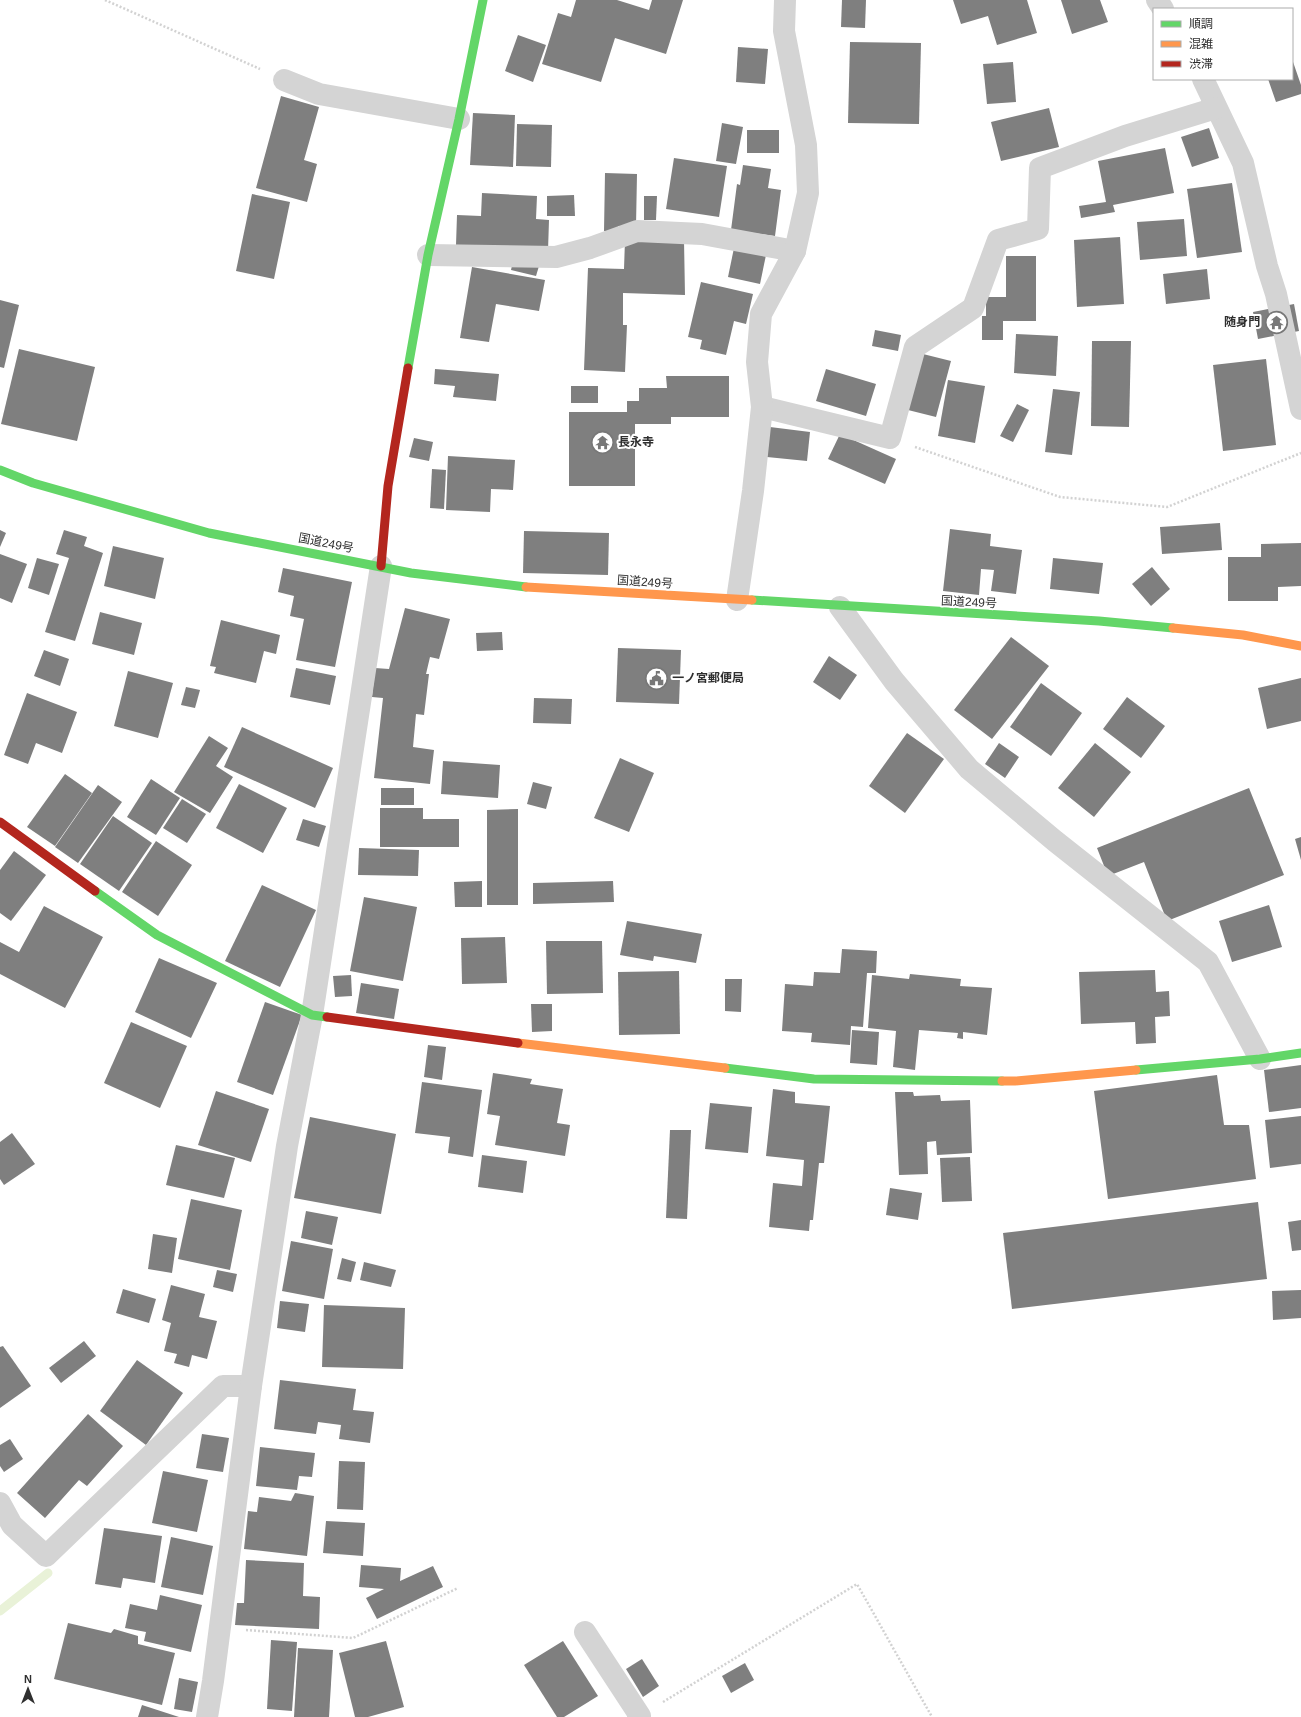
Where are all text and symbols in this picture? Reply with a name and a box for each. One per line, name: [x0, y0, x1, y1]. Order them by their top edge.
legend: [1153, 8, 1293, 80]
text: 順調: [1189, 17, 1213, 31]
text: 混雑: [1189, 37, 1213, 51]
text: 渋滞: [1189, 57, 1213, 71]
temple icon: 随身門: [1263, 309, 1289, 335]
place label: 随身門: [1224, 315, 1260, 329]
temple icon: 長永寺: [589, 429, 615, 455]
place label: 長永寺: [618, 435, 654, 449]
street label: 国道249号: [297, 531, 355, 555]
street label: 国道249号: [617, 573, 673, 591]
street label: 国道249号: [941, 594, 997, 610]
public building icon: 一ノ宮郵便局: [643, 665, 669, 691]
place label: 一ノ宮郵便局: [672, 671, 744, 685]
north arrow: [8, 1669, 48, 1709]
text: N: [24, 1673, 32, 1685]

